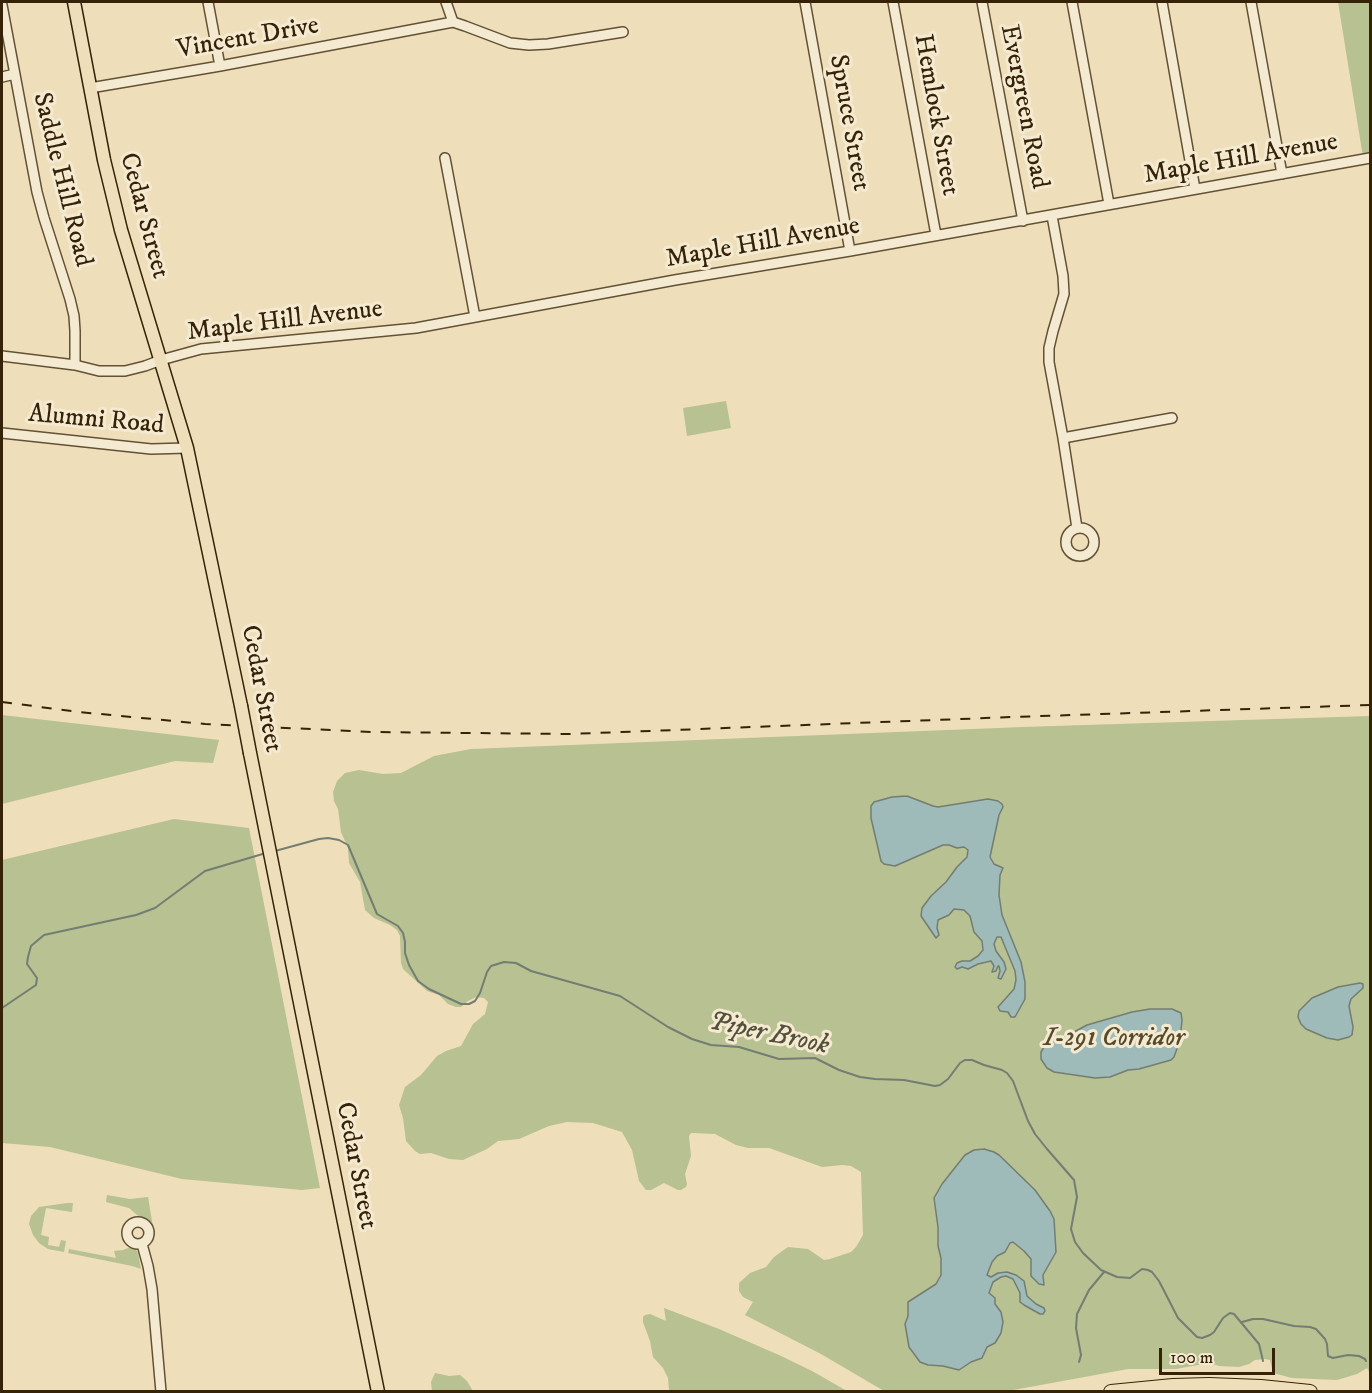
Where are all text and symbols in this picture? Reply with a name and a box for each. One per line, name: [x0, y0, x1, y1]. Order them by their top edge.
street label: Vincent Drive: [175, 11, 321, 67]
street label: Evergreen Road: [992, 22, 1054, 192]
street label: Hemlock Street: [905, 32, 965, 198]
street label: Spruce Street: [821, 52, 875, 194]
street label: Saddle Hill Road: [24, 90, 98, 270]
street label: Maple Hill Avenue: [1142, 128, 1340, 192]
street label: Cedar Street: [111, 150, 175, 282]
street label: Maple Hill Avenue: [664, 212, 862, 276]
street label: Maple Hill Avenue: [186, 295, 384, 349]
street label: Alumni Road: [27, 400, 165, 442]
street label: Cedar Street: [232, 623, 288, 755]
water label: Piper Brook: [706, 1006, 832, 1064]
park label: I-291 Corridor: [1044, 1024, 1184, 1056]
street label: Cedar Street: [327, 1100, 383, 1232]
scale bar: [1162, 1336, 1278, 1374]
text: 100 m: [1170, 1347, 1213, 1369]

